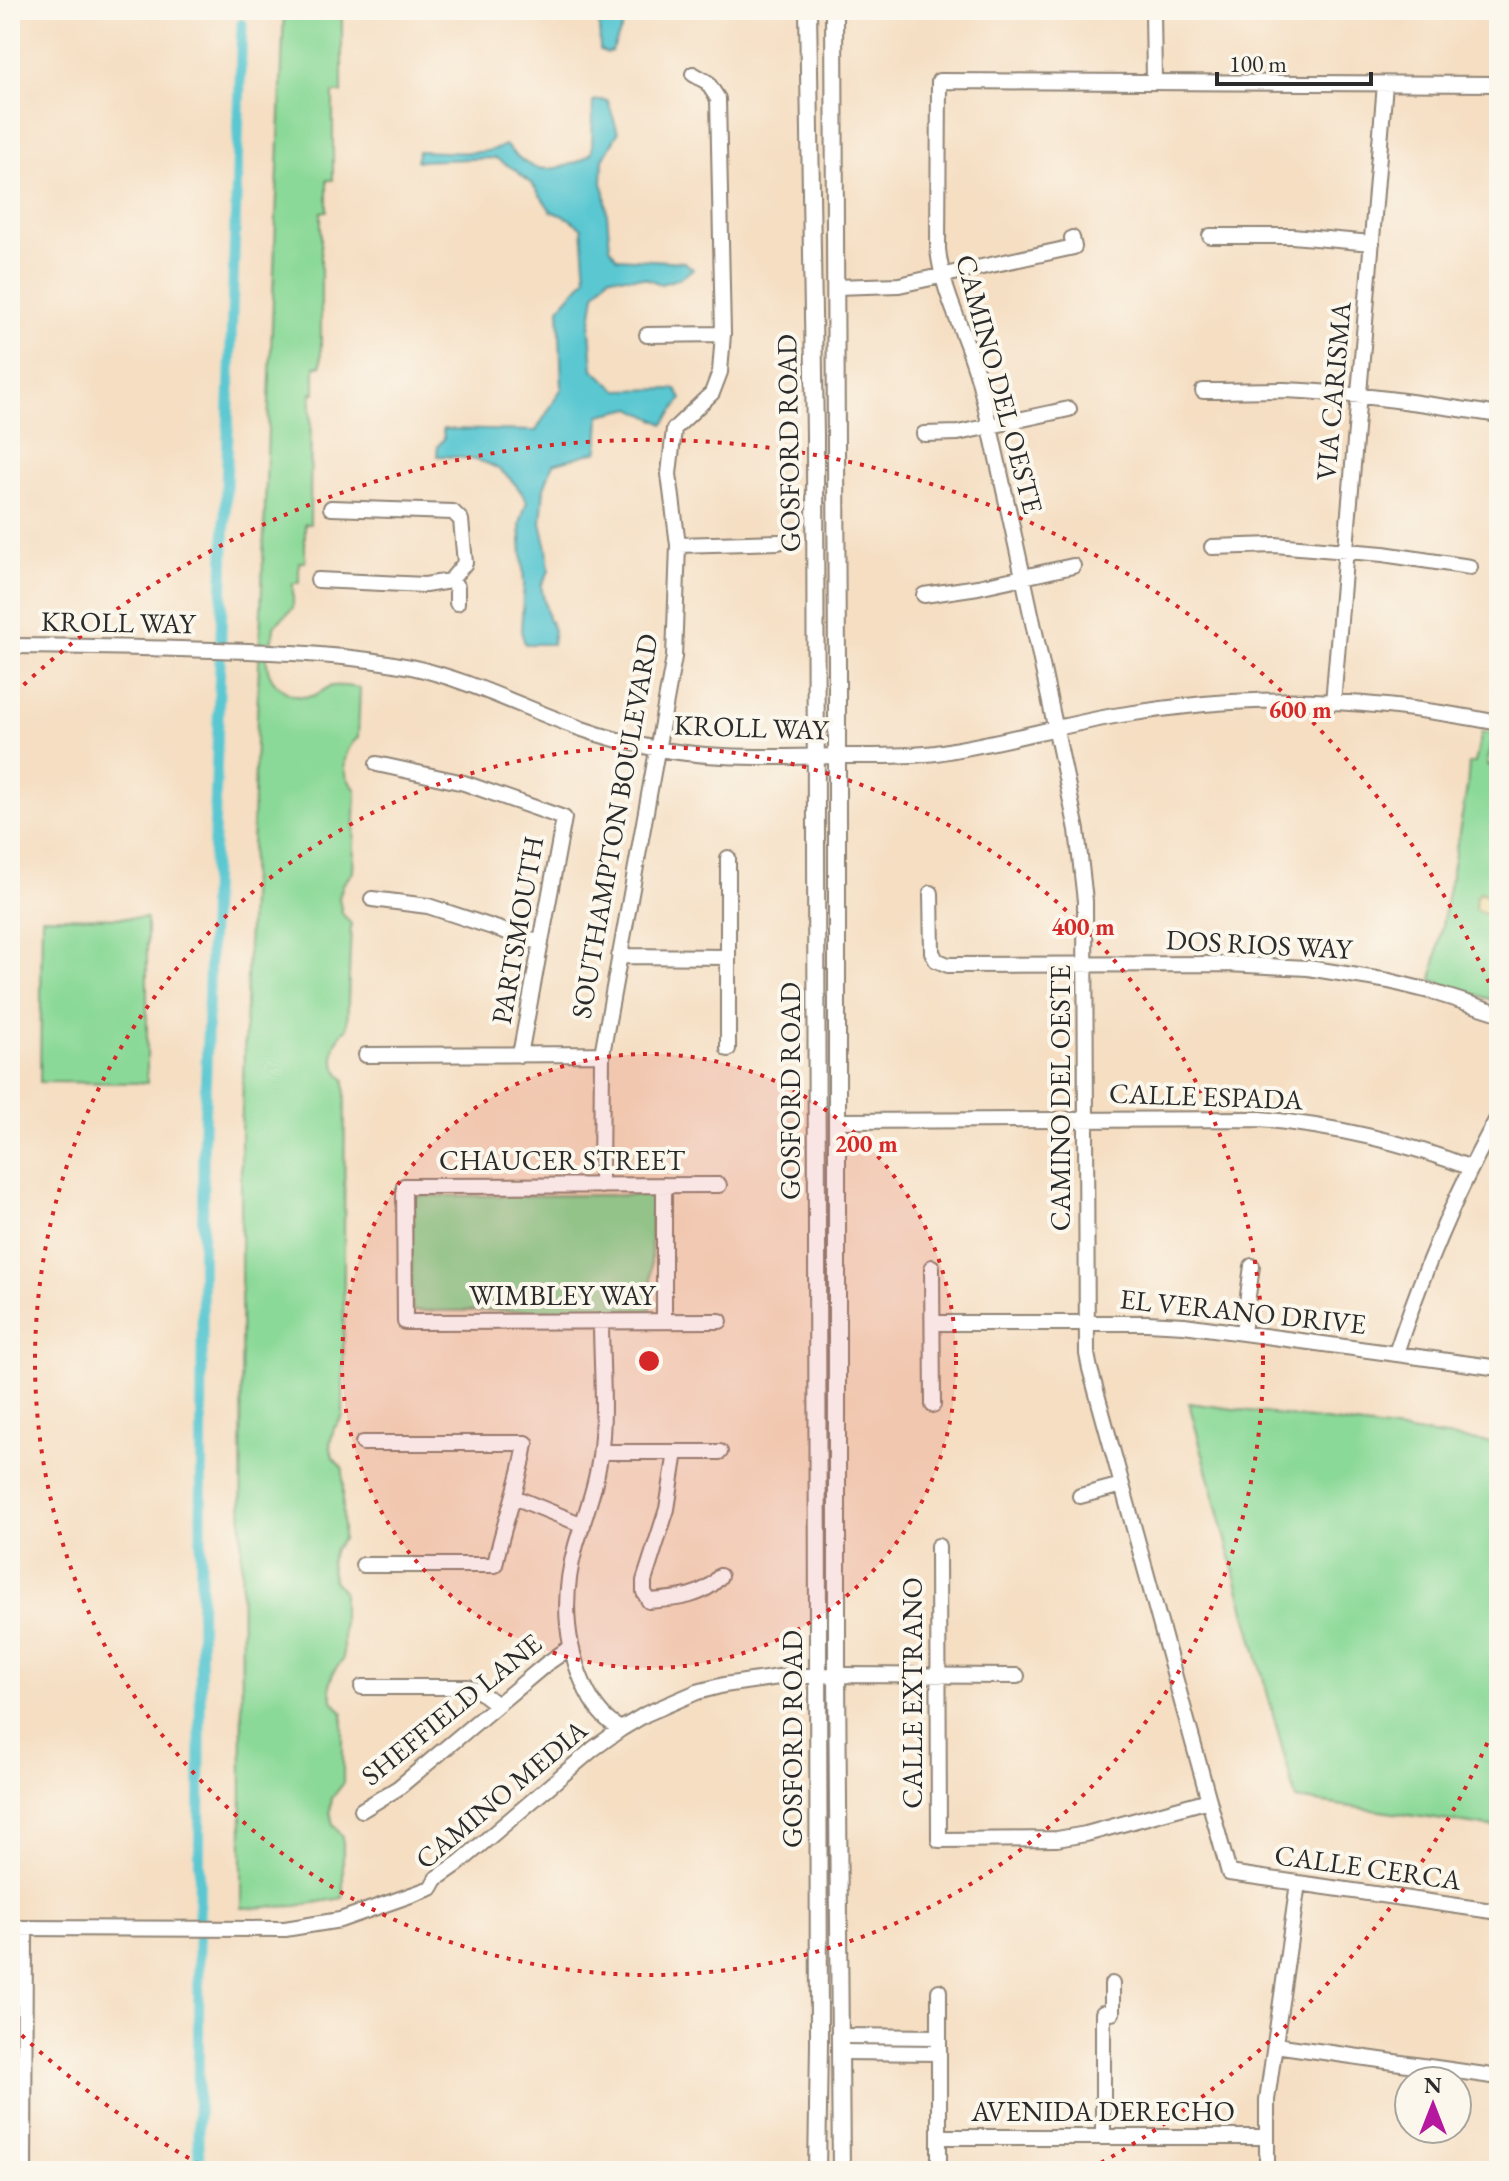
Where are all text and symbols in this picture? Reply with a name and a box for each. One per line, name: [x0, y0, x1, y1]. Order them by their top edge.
scale bar: [1217, 36, 1371, 86]
text: 100 m: [1229, 48, 1287, 79]
street label: CAMINO DEL OESTE: [948, 251, 1052, 518]
street label: VIA CARISMA: [1307, 299, 1359, 482]
street label: GOSFORD ROAD: [768, 334, 808, 552]
street label: KROLL WAY: [41, 603, 197, 641]
street label: SOUTHAMPTON BOULEVARD: [562, 631, 666, 1021]
text: 600 m: [1268, 694, 1332, 725]
street label: KROLL WAY: [673, 706, 830, 748]
street label: PARTSMOUTH: [483, 833, 551, 1027]
text: 400 m: [1051, 911, 1115, 942]
street label: DOS RIOS WAY: [1165, 921, 1355, 967]
street label: CAMINO DEL OESTE: [1042, 964, 1078, 1231]
street label: GOSFORD ROAD: [772, 982, 808, 1200]
street label: CALLE ESPADA: [1108, 1075, 1304, 1117]
text: 200 m: [834, 1128, 898, 1159]
street label: CHAUCER STREET: [439, 1142, 685, 1178]
street label: WIMBLEY WAY: [469, 1277, 657, 1313]
street label: EL VERANO DRIVE: [1118, 1280, 1368, 1342]
centre of rings: [635, 1347, 663, 1375]
street label: CALLE EXTRANO: [894, 1577, 930, 1809]
street label: SHEFFIELD LANE: [353, 1625, 549, 1793]
street label: GOSFORD ROAD: [774, 1630, 810, 1848]
street label: CAMINO MEDIA: [407, 1711, 595, 1877]
street label: CALLE CERCA: [1272, 1836, 1464, 1898]
north arrow: [1393, 2065, 1473, 2145]
text: N: [1424, 2071, 1442, 2100]
street label: AVENIDA DERECHO: [970, 2093, 1235, 2129]

